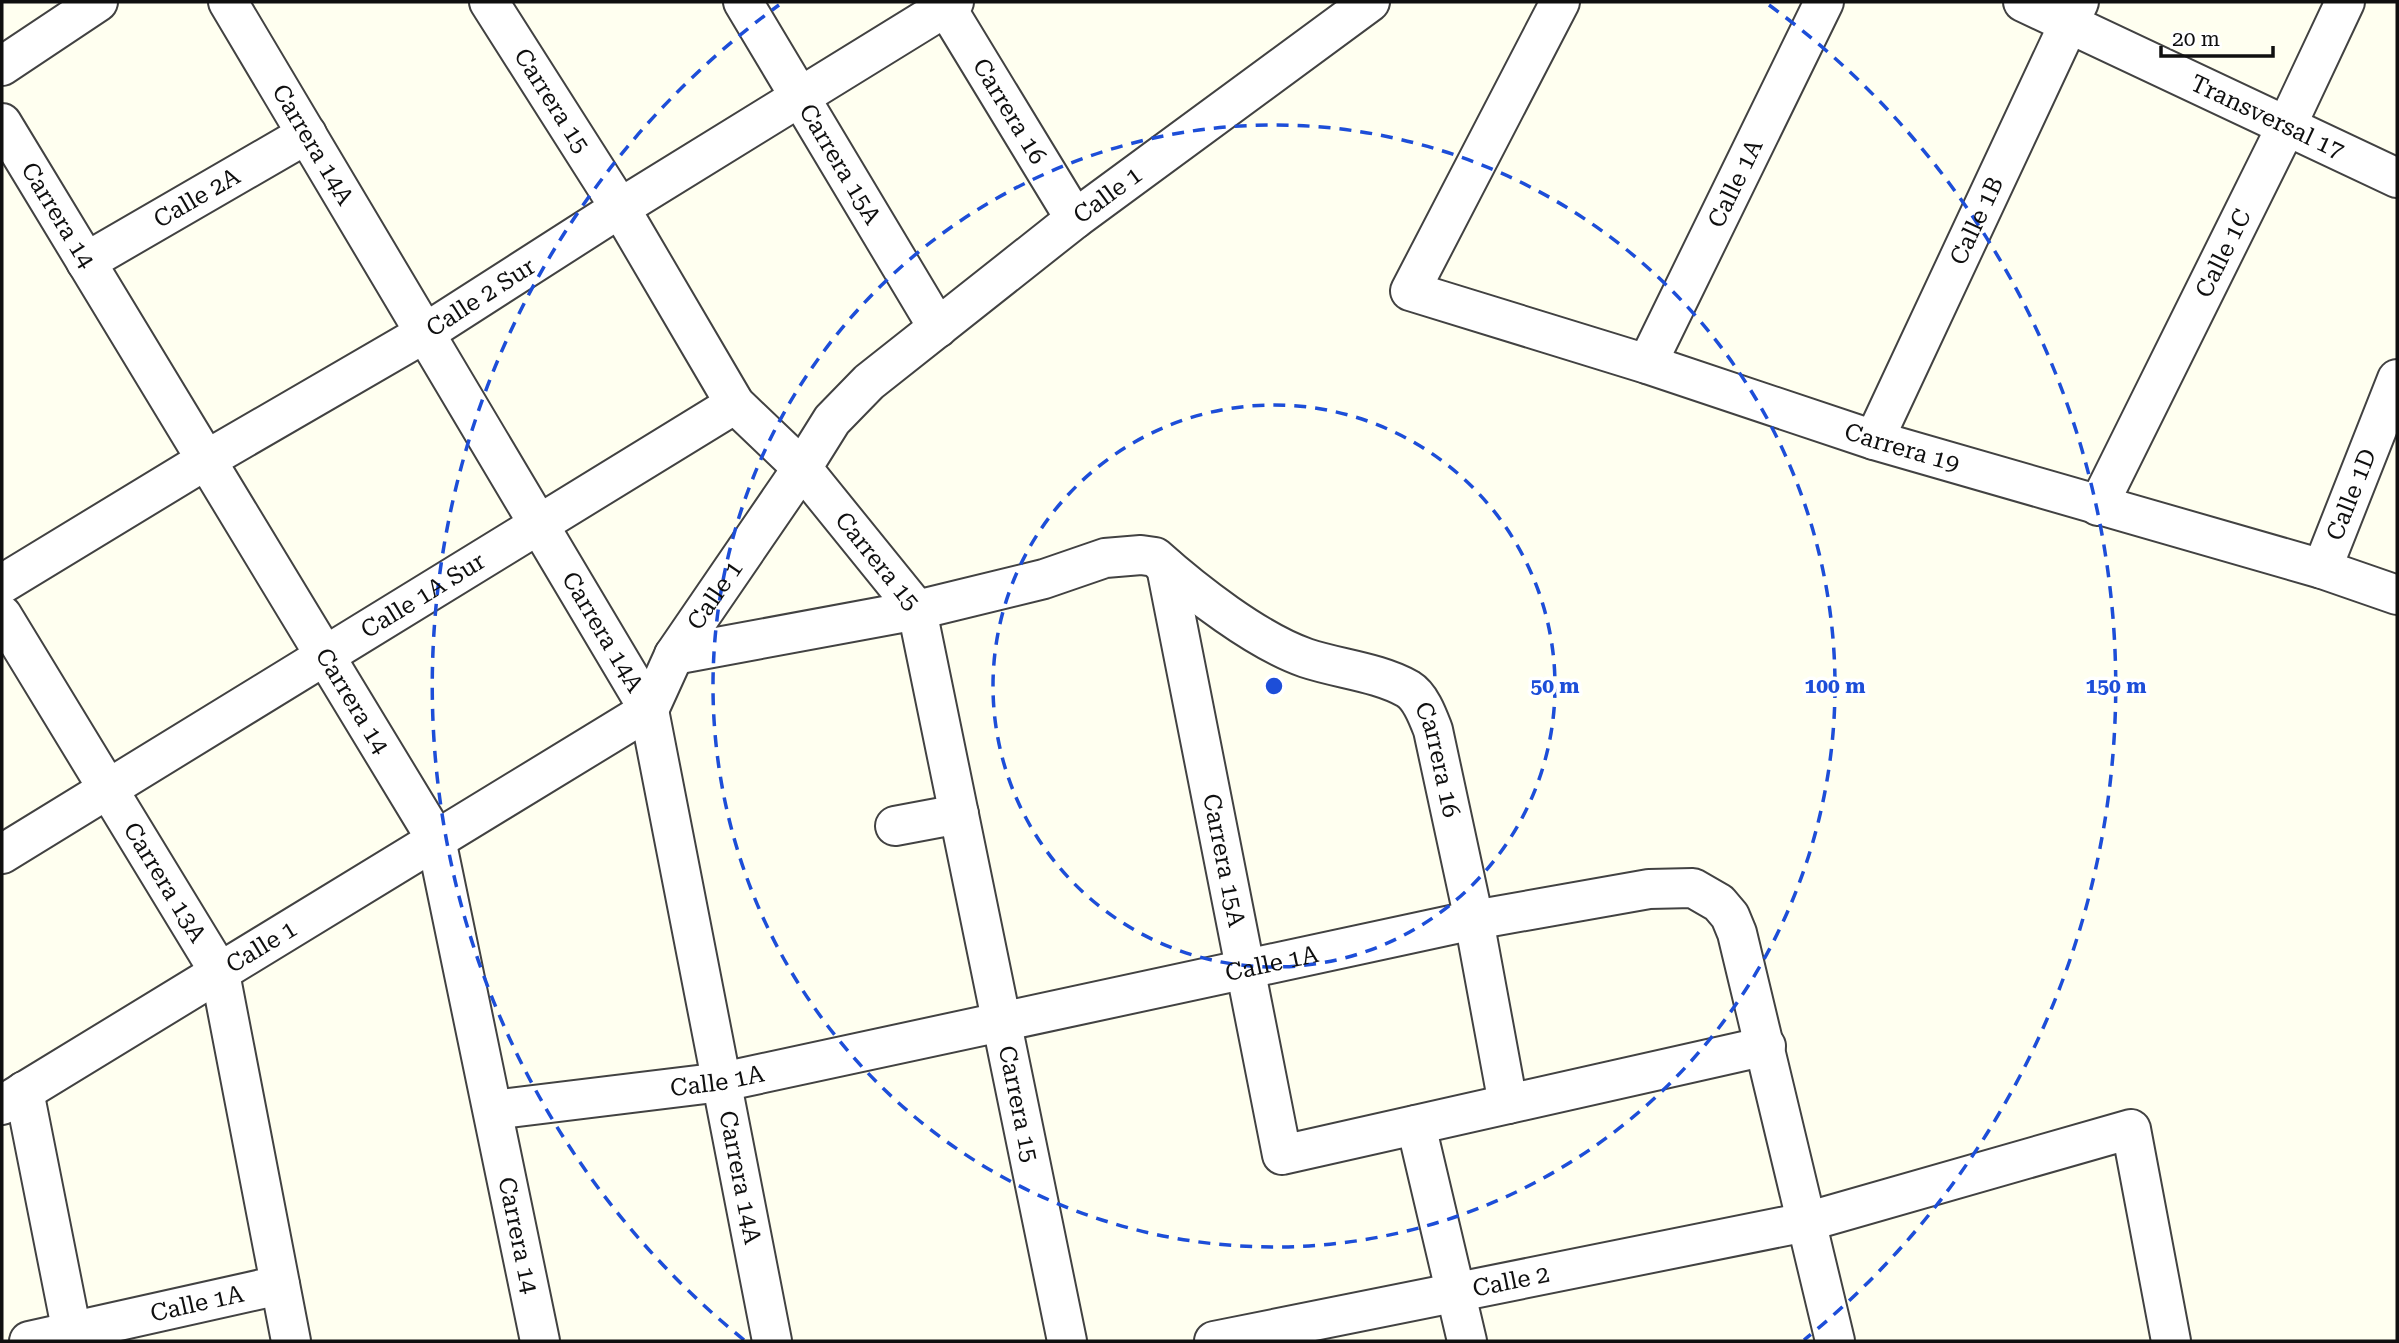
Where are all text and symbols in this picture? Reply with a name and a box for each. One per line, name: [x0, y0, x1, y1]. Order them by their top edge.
scale bar: [2161, 14, 2273, 58]
text: 20 m: [2172, 27, 2220, 51]
street label: Carrera 15: [508, 43, 595, 158]
street label: Carrera 16: [967, 53, 1052, 169]
street label: Transversal 17: [2186, 69, 2349, 165]
street label: Carrera 14A: [266, 79, 360, 210]
street label: Carrera 15A: [793, 99, 887, 230]
street label: Calle 1A: [1702, 135, 1769, 232]
street label: Carrera 14: [15, 157, 101, 274]
street label: Calle 1: [1068, 161, 1147, 229]
street label: Calle 2A: [149, 162, 245, 234]
street label: Calle 1B: [1944, 172, 2009, 269]
street label: Calle 1C: [2190, 205, 2257, 302]
street label: Calle 2 Sur: [421, 252, 540, 342]
street label: Carrera 19: [1841, 417, 1963, 478]
street label: Calle 1D: [2321, 445, 2382, 545]
street label: Carrera 15: [829, 506, 926, 616]
street label: Calle 1A Sur: [356, 547, 490, 644]
street label: Calle 1: [681, 555, 748, 635]
street label: Carrera 14A: [556, 567, 649, 698]
street label: Carrera 14: [310, 643, 395, 760]
centre of rings: [1262, 674, 1286, 698]
text: 50 m: [1530, 674, 1580, 698]
text: 100 m: [1805, 674, 1865, 698]
text: 150 m: [2086, 674, 2146, 698]
street label: Carrera 16: [1409, 697, 1466, 820]
street label: Carrera 15A: [1197, 791, 1251, 930]
street label: Carrera 13A: [118, 817, 212, 948]
street label: Calle 1: [221, 914, 302, 979]
street label: Calle 1A: [1223, 940, 1321, 987]
street label: Carrera 15: [993, 1043, 1044, 1165]
street label: Calle 1A: [669, 1059, 767, 1102]
street label: Carrera 14A: [713, 1108, 767, 1247]
street label: Carrera 14: [492, 1174, 544, 1297]
street label: Calle 2: [1470, 1260, 1552, 1303]
street label: Calle 1A: [148, 1280, 246, 1328]

